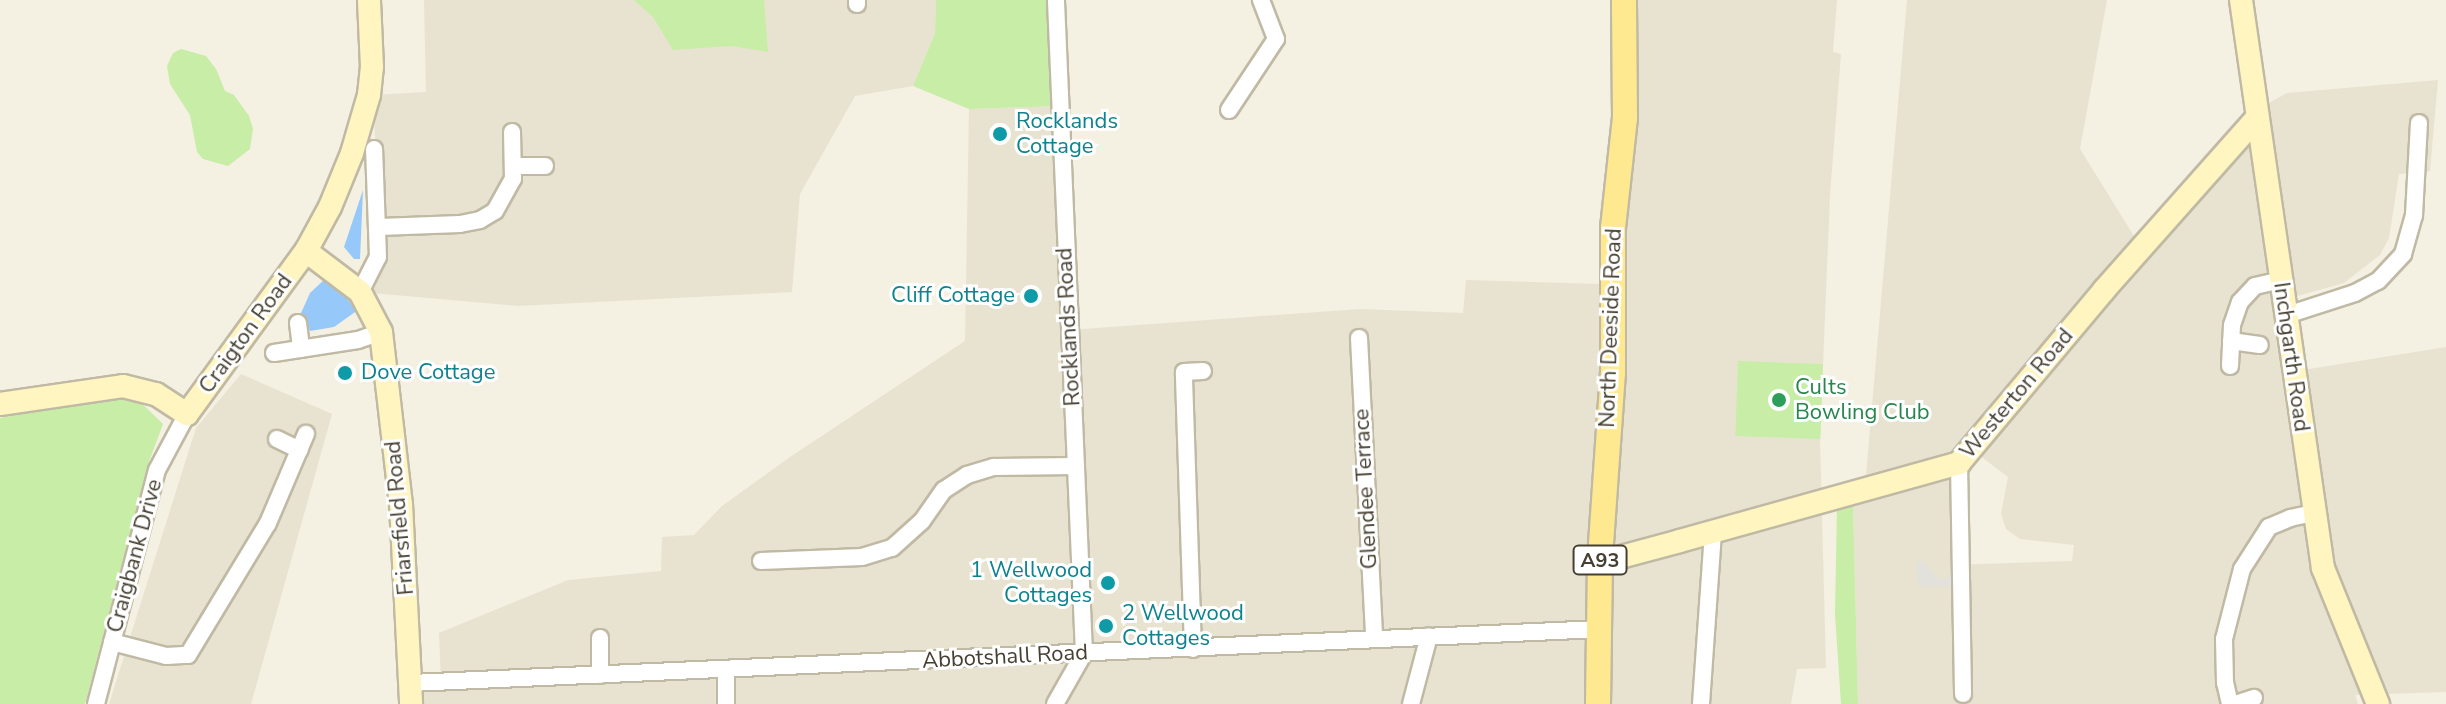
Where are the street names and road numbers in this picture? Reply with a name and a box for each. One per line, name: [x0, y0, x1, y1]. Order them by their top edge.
street label: North Deeside Road: [1594, 228, 1628, 428]
street label: Rocklands Road: [1052, 247, 1086, 407]
street label: Craigton Road: [194, 269, 298, 399]
street label: Inchgarth Road: [2267, 280, 2315, 434]
street label: Westerton Road: [1955, 323, 2079, 465]
street label: Glendee Terrace: [1349, 408, 1383, 570]
street label: Friarsfield Road: [380, 440, 420, 596]
street label: Craigbank Drive: [102, 476, 168, 636]
road number: A93: [1572, 544, 1628, 576]
street label: Abbotshall Road: [921, 639, 1089, 675]

